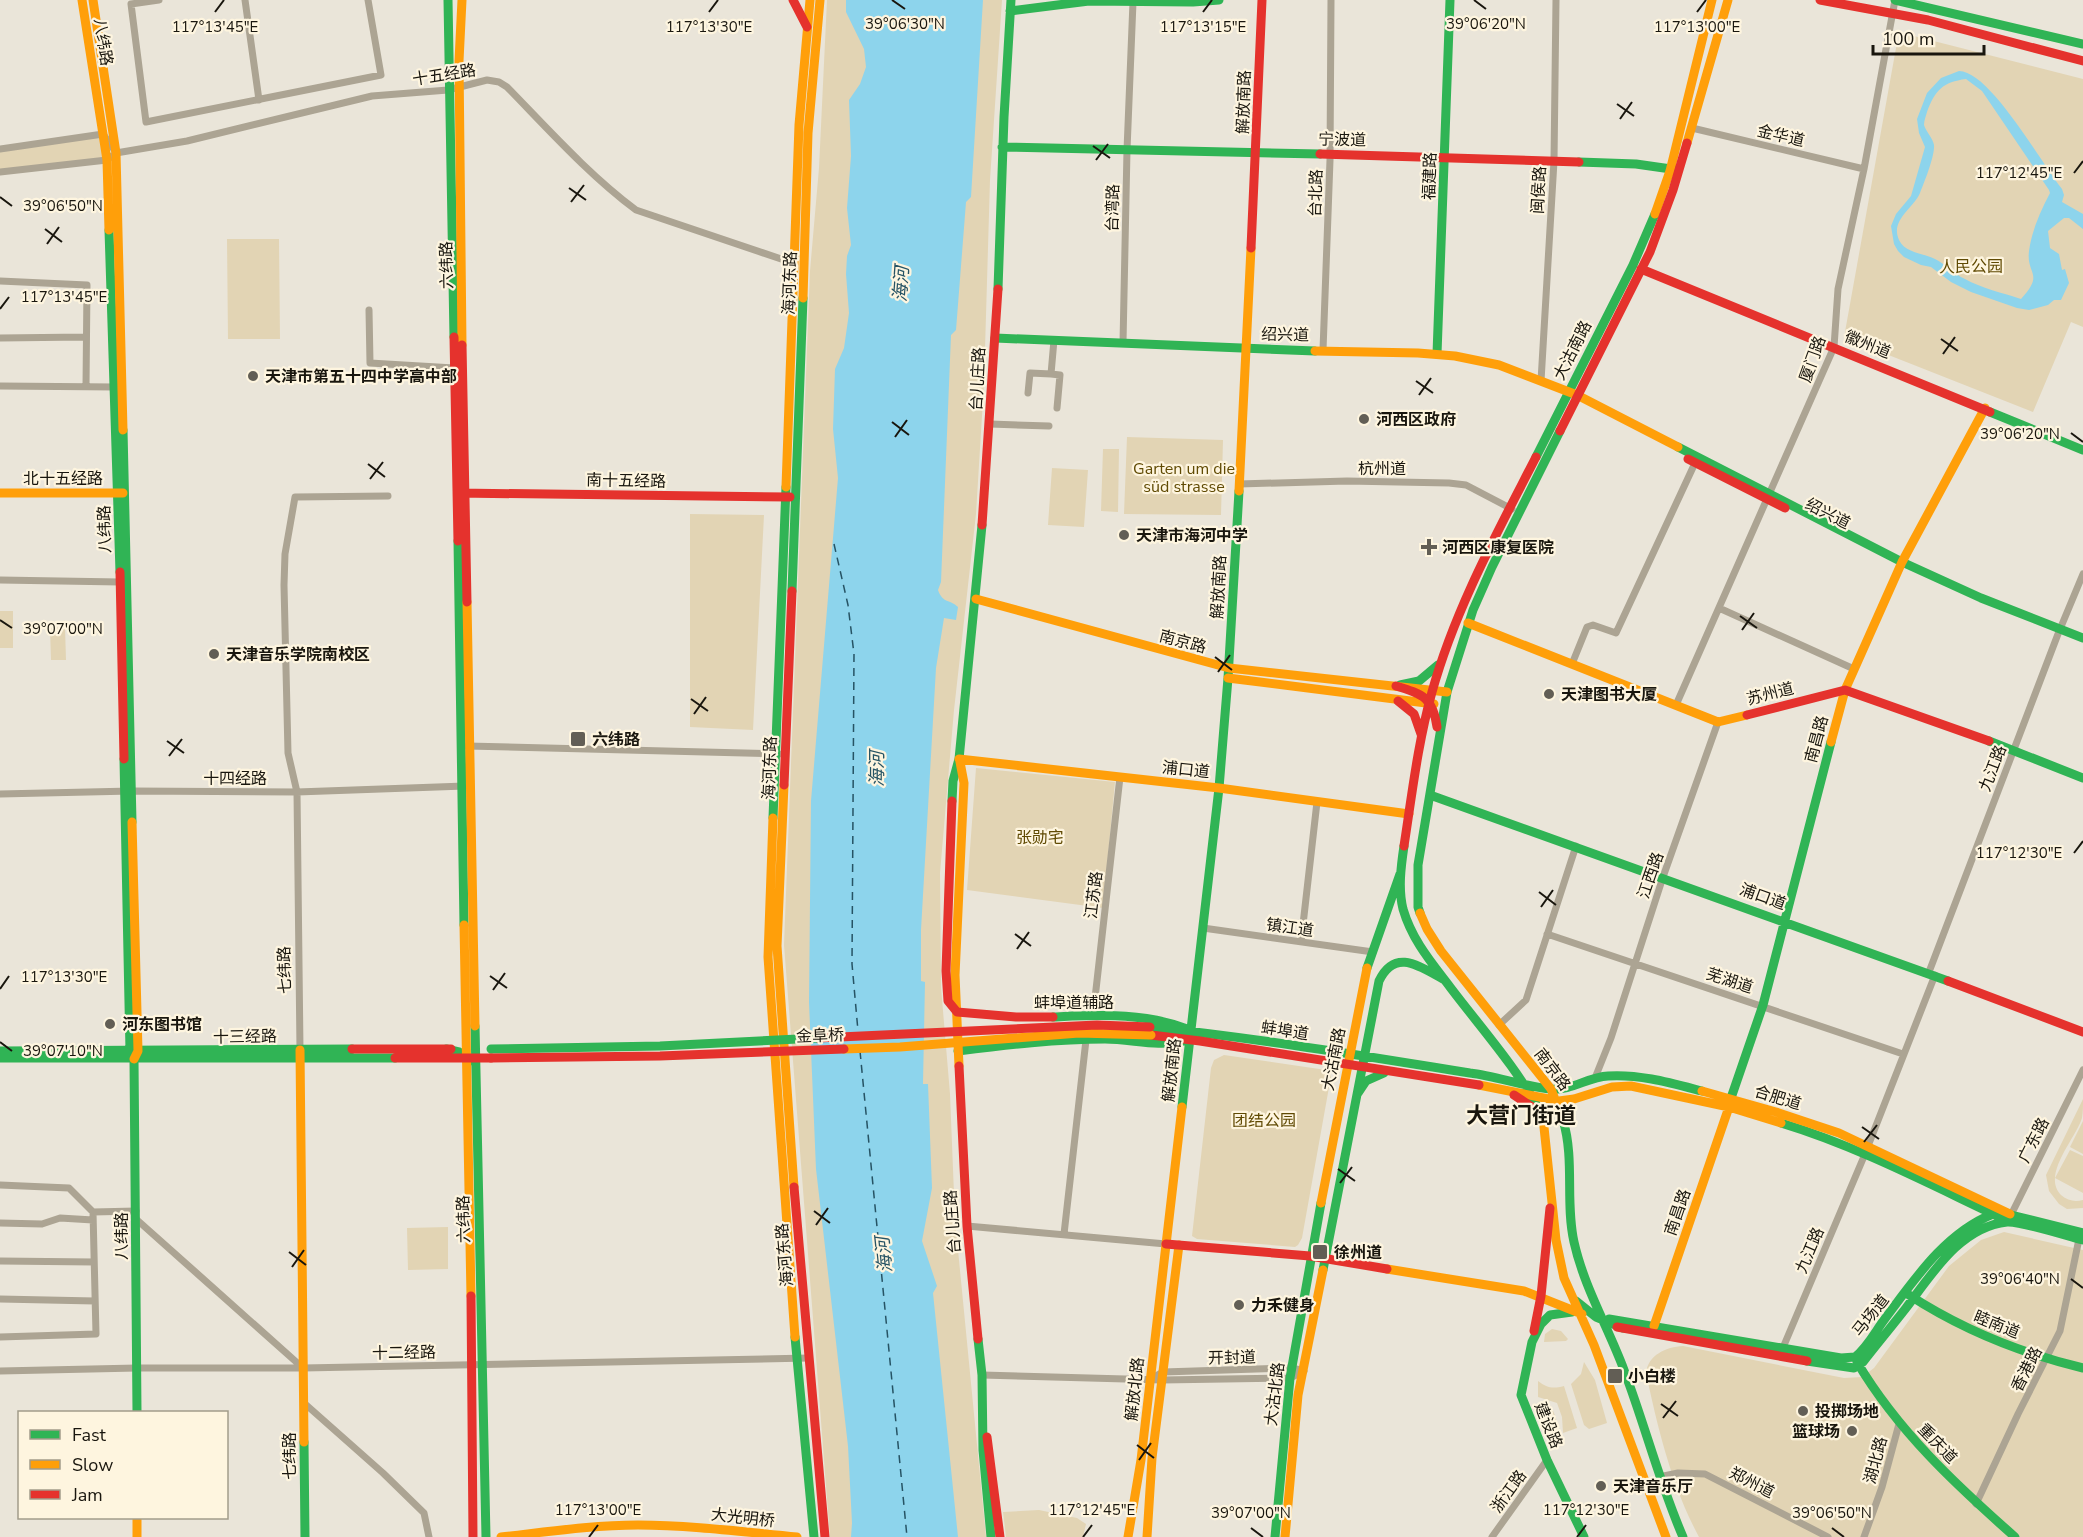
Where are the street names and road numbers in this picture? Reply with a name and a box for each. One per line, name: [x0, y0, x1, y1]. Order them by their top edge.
street label: 八纬路: [88, 17, 118, 68]
street label: 十五经路: [411, 59, 477, 91]
street label: 解放南路: [1232, 70, 1256, 134]
street label: 金华道: [1755, 120, 1807, 152]
street label: 宁波道: [1318, 129, 1366, 151]
street label: 福建路: [1418, 152, 1442, 200]
street label: 闽侯路: [1527, 166, 1551, 215]
street label: 台北路: [1304, 169, 1328, 217]
street label: 台湾路: [1102, 184, 1124, 232]
street label: 六纬路: [436, 241, 458, 289]
street label: 海河东路: [778, 251, 802, 315]
street label: 大沽南路: [1549, 317, 1597, 384]
street label: 绍兴道: [1261, 324, 1309, 346]
street label: 徽州道: [1841, 326, 1894, 364]
street label: 厦门路: [1794, 333, 1831, 386]
street label: 台儿庄路: [965, 347, 991, 412]
street label: 杭州道: [1358, 458, 1406, 480]
street label: 北十五经路: [23, 468, 103, 490]
street label: 南十五经路: [586, 469, 666, 493]
street label: 绍兴道: [1801, 493, 1854, 535]
street label: 八纬路: [94, 505, 116, 553]
street label: 解放南路: [1206, 555, 1232, 620]
street label: 南京路: [1157, 625, 1209, 659]
street label: 苏州道: [1744, 677, 1796, 710]
street label: 南昌路: [1800, 713, 1834, 765]
street label: 海河东路: [758, 736, 782, 800]
street label: 九江路: [1974, 742, 2012, 795]
street label: 浦口道: [1161, 757, 1211, 783]
street label: 十四经路: [203, 768, 267, 790]
street label: 江西路: [1633, 849, 1669, 902]
street label: 江苏路: [1080, 870, 1108, 920]
street label: 浦口道: [1736, 878, 1789, 915]
street label: 镇江道: [1265, 914, 1315, 942]
street label: 七纬路: [274, 946, 296, 994]
street label: 芜湖道: [1703, 963, 1756, 999]
street label: 蚌埠道辅路: [1034, 992, 1114, 1014]
street label: 蚌埠道: [1259, 1016, 1310, 1046]
street label: 金阜桥: [796, 1024, 844, 1048]
street label: 十三经路: [213, 1025, 277, 1049]
street label: 大沽南路: [1317, 1026, 1351, 1093]
street label: 解放南路: [1158, 1037, 1186, 1103]
street label: 南京路: [1529, 1044, 1575, 1095]
street label: 合肥道: [1752, 1080, 1804, 1115]
street label: 广东路: [2013, 1114, 2055, 1167]
street label: 南昌路: [1660, 1186, 1696, 1239]
street label: 台儿庄路: [940, 1189, 966, 1255]
street label: 六纬路: [453, 1195, 475, 1243]
street label: 八纬路: [111, 1212, 133, 1260]
street label: 海河东路: [771, 1222, 799, 1288]
street label: 九江路: [1790, 1224, 1829, 1277]
street label: 马场道: [1847, 1290, 1894, 1341]
street label: 睦南道: [1970, 1306, 2023, 1344]
street label: 十二经路: [372, 1341, 436, 1365]
street label: 香港路: [2006, 1343, 2048, 1396]
street label: 开封道: [1208, 1347, 1256, 1369]
street label: 解放北路: [1121, 1356, 1149, 1422]
street label: 大沽北路: [1260, 1361, 1290, 1427]
street label: 建设路: [1529, 1399, 1567, 1452]
street label: 重庆道: [1913, 1419, 1962, 1469]
street label: 七纬路: [279, 1432, 301, 1480]
street label: 湖北路: [1859, 1434, 1893, 1486]
street label: 郑州道: [1725, 1462, 1778, 1504]
street label: 浙江路: [1486, 1466, 1532, 1517]
street label: 大光明桥: [710, 1504, 776, 1532]

